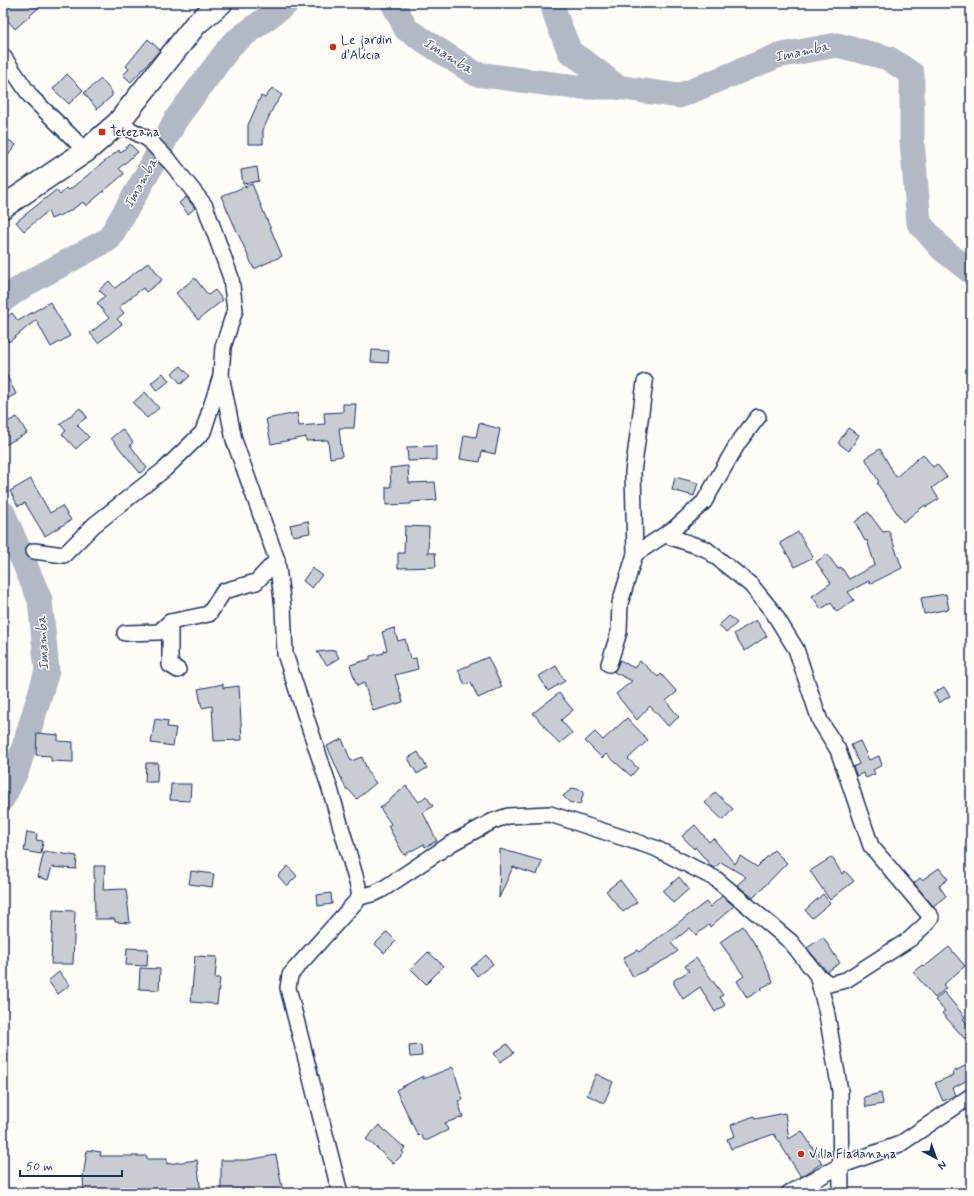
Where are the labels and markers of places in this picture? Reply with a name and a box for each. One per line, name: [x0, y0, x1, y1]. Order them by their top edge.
place label: Le jardin d'Alicia: [341, 32, 392, 64]
marker: Le jardin d'Alicia: [328, 42, 338, 52]
place label: Tetezana: [110, 124, 160, 141]
marker: Tetezana: [97, 127, 107, 137]
place label: Villa Fiadanana: [809, 1146, 897, 1163]
marker: Villa Fiadanana: [796, 1149, 806, 1159]

